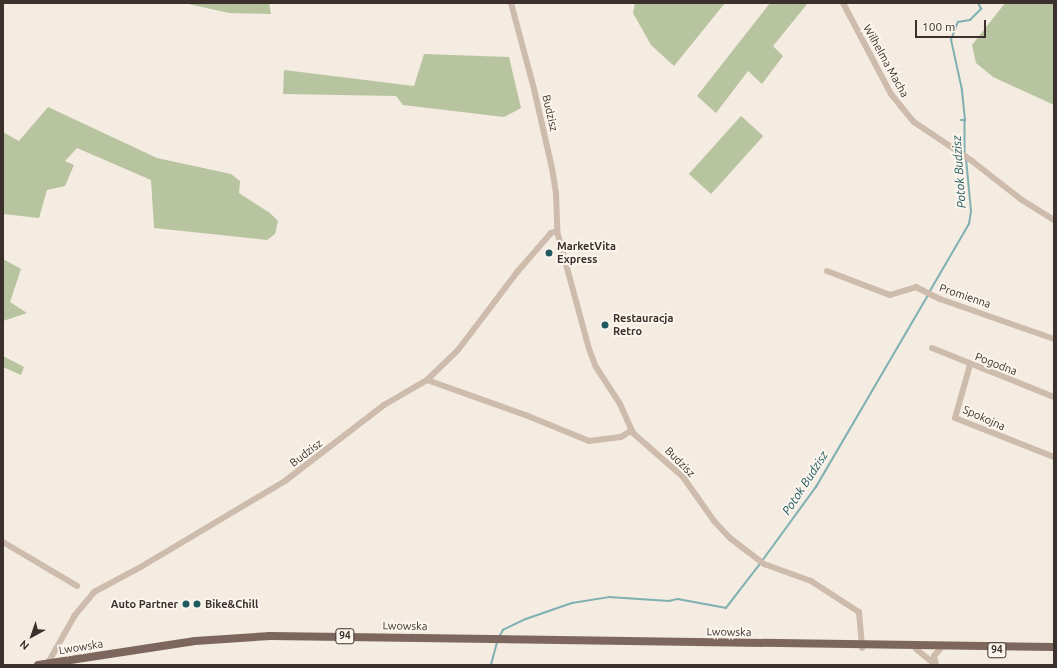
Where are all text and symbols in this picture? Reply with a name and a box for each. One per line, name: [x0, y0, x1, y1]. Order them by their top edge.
scale bar: [917, 12, 988, 38]
text: 100 m: [922, 20, 955, 33]
street label: Wilhelma Macha: [861, 22, 911, 100]
street label: Budzisz: [539, 93, 561, 133]
water label: Potok Budzisz: [949, 135, 969, 209]
place label: MarketVita Express: [557, 240, 616, 266]
marker: MarketVita Express: [544, 248, 554, 258]
street label: Promienna: [937, 281, 993, 311]
place label: Restauracja Retro: [613, 312, 673, 338]
marker: Restauracja Retro: [600, 320, 610, 330]
street label: Pogodna: [973, 350, 1019, 378]
street label: Spokojna: [961, 403, 1007, 433]
street label: Budzisz: [287, 437, 325, 469]
street label: Budzisz: [662, 444, 698, 480]
water label: Potok Budzisz: [779, 448, 831, 518]
place label: Auto Partner: [111, 597, 178, 611]
place label: Bike&Chill: [205, 597, 258, 611]
marker: Auto Partner: [181, 599, 191, 609]
marker: Bike&Chill: [192, 599, 202, 609]
north arrow: [12, 616, 52, 656]
street label: Lwowska: [383, 619, 427, 633]
street label: Lwowska: [707, 625, 751, 639]
road number: 94: [335, 628, 355, 644]
street label: Lwowska: [58, 637, 104, 657]
text: N: [17, 638, 31, 652]
road number: 94: [987, 642, 1007, 658]

